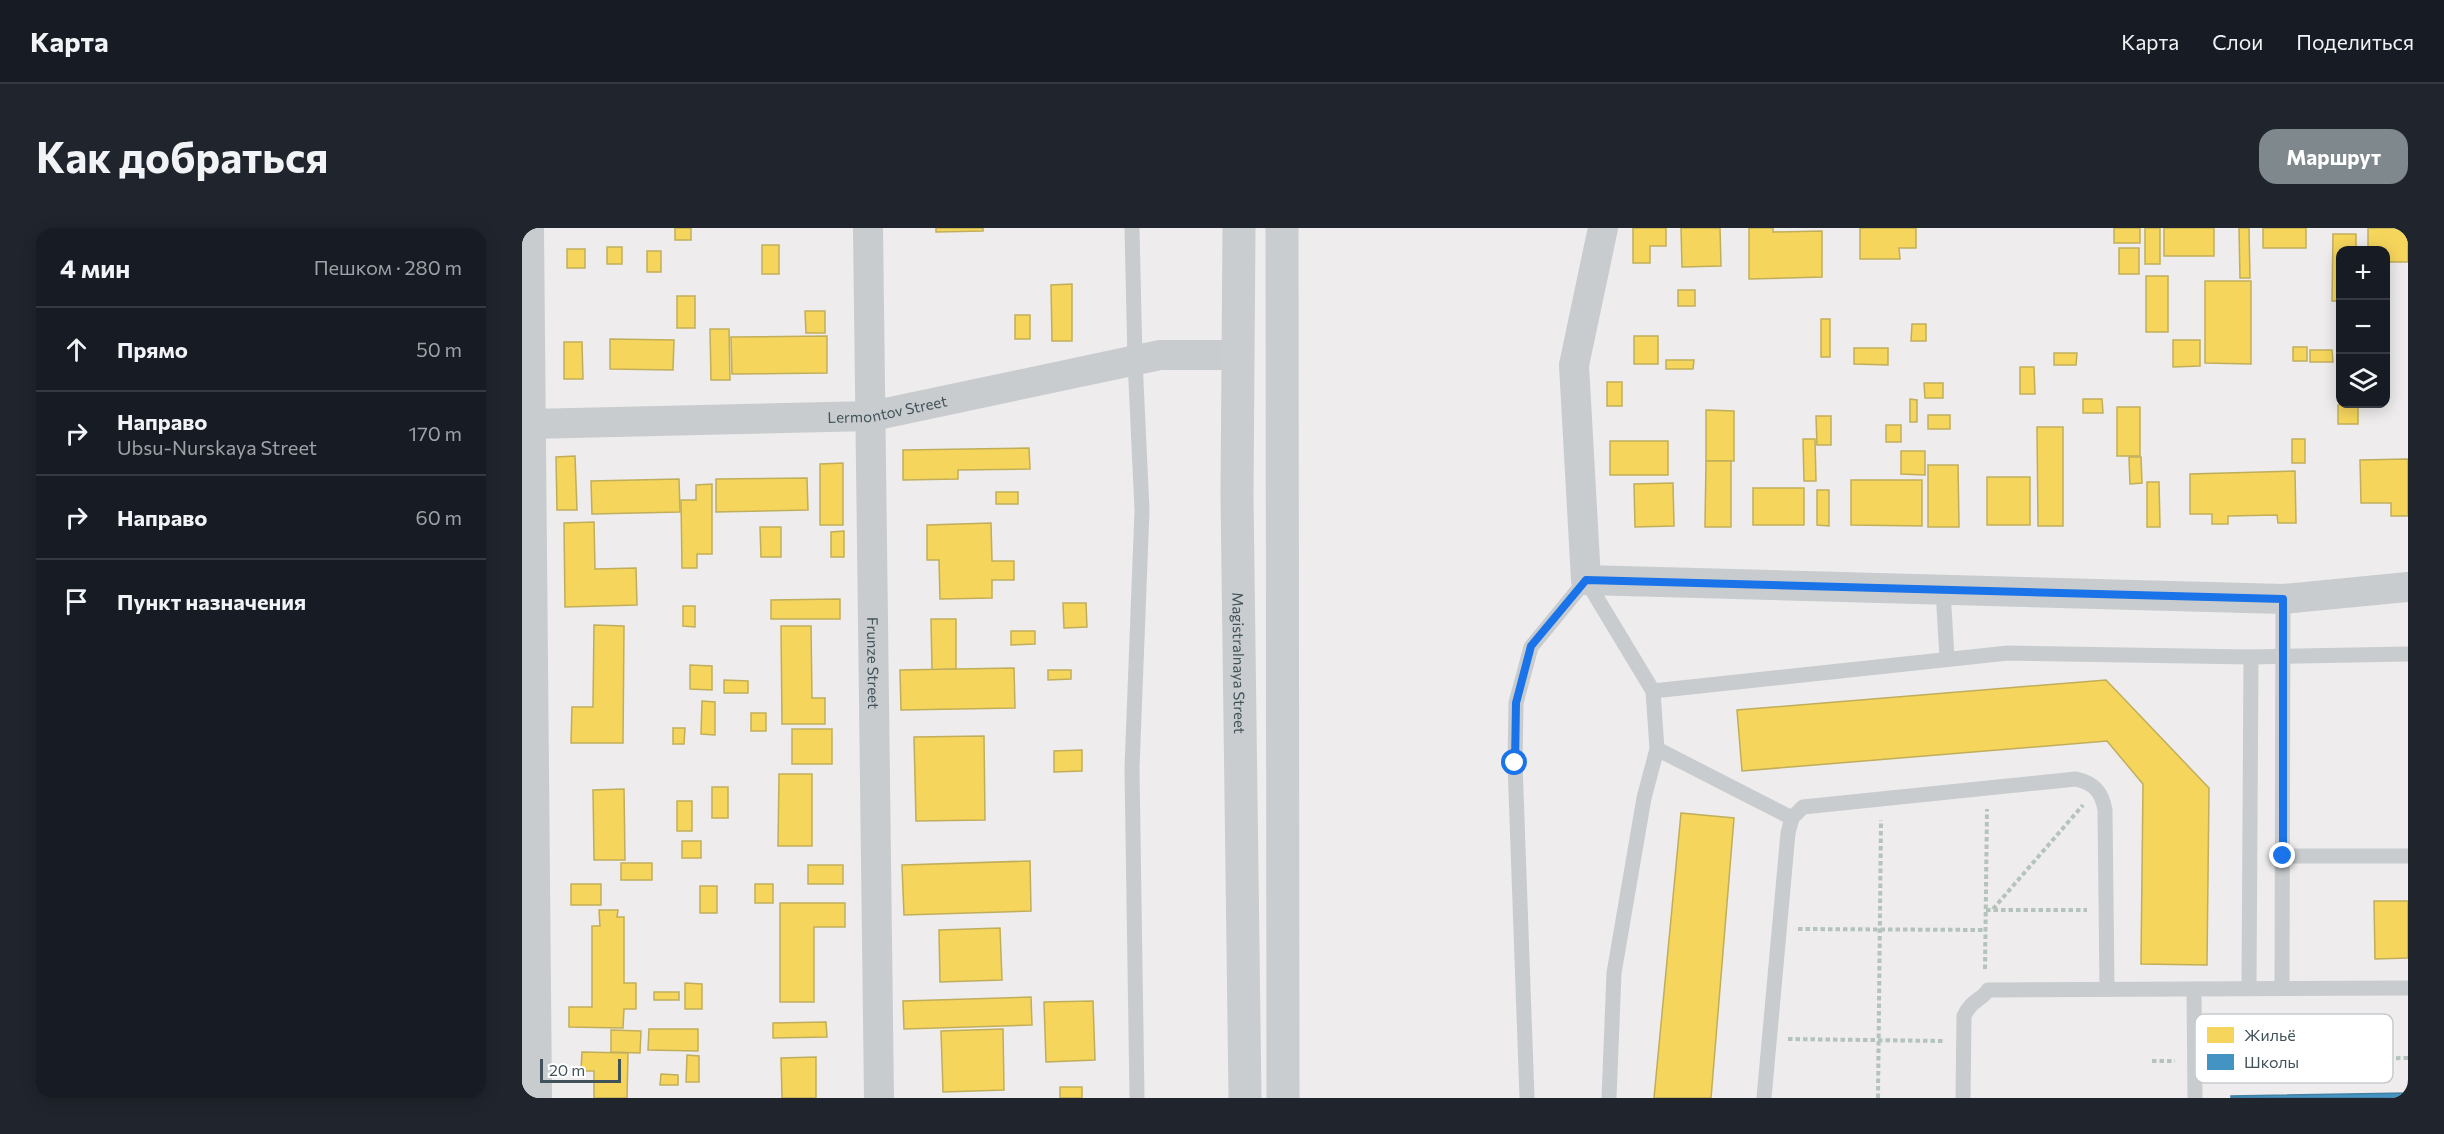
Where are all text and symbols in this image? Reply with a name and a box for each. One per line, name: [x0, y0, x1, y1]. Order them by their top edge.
text: Карта: [30, 24, 109, 58]
text: Карта: [2121, 29, 2179, 54]
text: Слои: [2212, 29, 2263, 54]
text: Поделиться: [2296, 29, 2414, 54]
button: Маршрут: [2259, 129, 2408, 184]
text: Как добраться: [36, 130, 328, 182]
map controls: [2336, 246, 2390, 408]
button: +: [2336, 246, 2390, 300]
text: 4 мин: [60, 252, 130, 283]
text: Пешком · 280 m: [314, 255, 462, 279]
button: −: [2336, 300, 2390, 354]
icon: ahead: [60, 333, 93, 366]
text: Прямо: [117, 336, 188, 363]
text: 50 m: [416, 337, 462, 361]
button: layers: [2336, 354, 2390, 408]
street label: Lermontov Street: [827, 391, 949, 426]
text: Направо: [117, 408, 207, 435]
icon: right: [60, 417, 93, 450]
text: 170 m: [409, 421, 462, 445]
text: Ubsu-Nurskaya Street: [117, 435, 317, 459]
icon: right: [60, 501, 93, 534]
text: Направо: [117, 504, 207, 531]
text: 60 m: [416, 505, 462, 529]
icon: arrive: [60, 585, 93, 618]
text: Пункт назначения: [117, 588, 306, 615]
street label: Magistralnaya Street: [1229, 592, 1249, 734]
street label: Frunze Street: [864, 617, 883, 709]
route start: [1501, 749, 1527, 775]
route end: [2269, 842, 2295, 868]
legend: [2195, 1014, 2393, 1083]
text: Жильё: [2244, 1025, 2296, 1044]
text: Школы: [2244, 1052, 2299, 1071]
scale bar: [540, 1056, 621, 1084]
text: 20 m: [549, 1060, 585, 1079]

